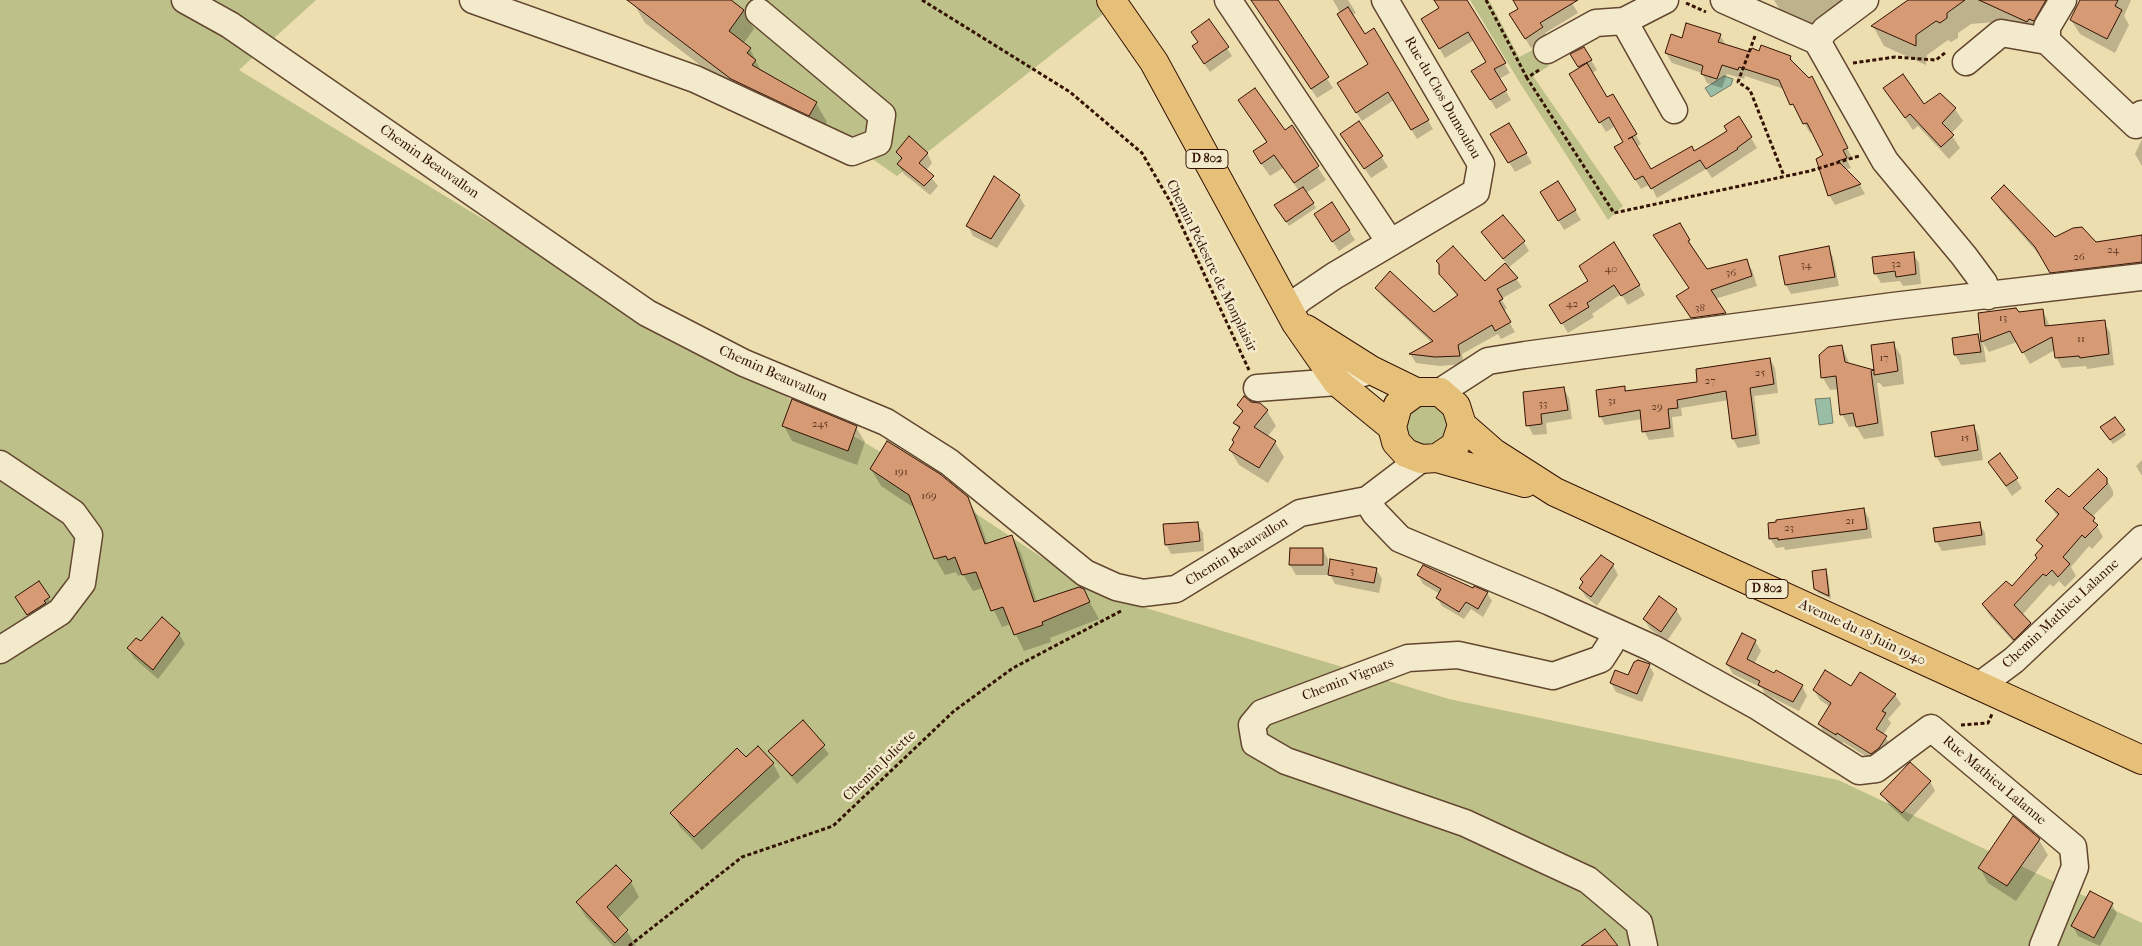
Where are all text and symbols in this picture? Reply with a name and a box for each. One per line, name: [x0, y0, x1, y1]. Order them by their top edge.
street label: Rue du Clos Dumoulou: [1400, 34, 1484, 162]
street label: Chemin Beauvallon: [376, 121, 482, 203]
road number: D 802: [1186, 150, 1228, 168]
street label: Chemin Pédestre de Monplaisir: [1162, 177, 1260, 355]
house number: 24: [2107, 243, 2119, 257]
house number: 26: [2073, 250, 2085, 264]
house number: 32: [1891, 257, 1901, 271]
house number: 34: [1800, 258, 1812, 272]
house number: 40: [1605, 262, 1617, 276]
house number: 36: [1726, 266, 1736, 280]
house number: 42: [1566, 297, 1578, 311]
house number: 38: [1695, 301, 1705, 315]
house number: 13: [1999, 311, 2007, 325]
house number: 11: [2077, 332, 2085, 346]
street label: Chemin Beauvallon: [716, 342, 830, 406]
house number: 17: [1879, 351, 1889, 365]
house number: 25: [1755, 366, 1765, 380]
house number: 27: [1705, 374, 1715, 388]
house number: 31: [1608, 394, 1616, 408]
house number: 33: [1538, 397, 1548, 411]
house number: 29: [1651, 400, 1663, 414]
house number: 245: [812, 417, 828, 431]
house number: 15: [1961, 431, 1969, 445]
house number: 191: [894, 465, 908, 479]
house number: 169: [921, 489, 937, 503]
street label: Chemin Beauvallon: [1183, 514, 1291, 590]
house number: 21: [1845, 514, 1855, 528]
house number: 23: [1784, 521, 1794, 535]
street label: Chemin Mathieu Lalanne: [1999, 556, 2123, 672]
house number: 3: [1350, 564, 1354, 578]
road number: D 802: [1746, 580, 1788, 598]
street label: Avenue du 18 Juin 1940: [1796, 596, 1928, 670]
street label: Chemin Vignats: [1300, 655, 1396, 705]
street label: Chemin Joliette: [840, 727, 920, 805]
street label: Rue Mathieu Lalanne: [1939, 733, 2049, 829]

